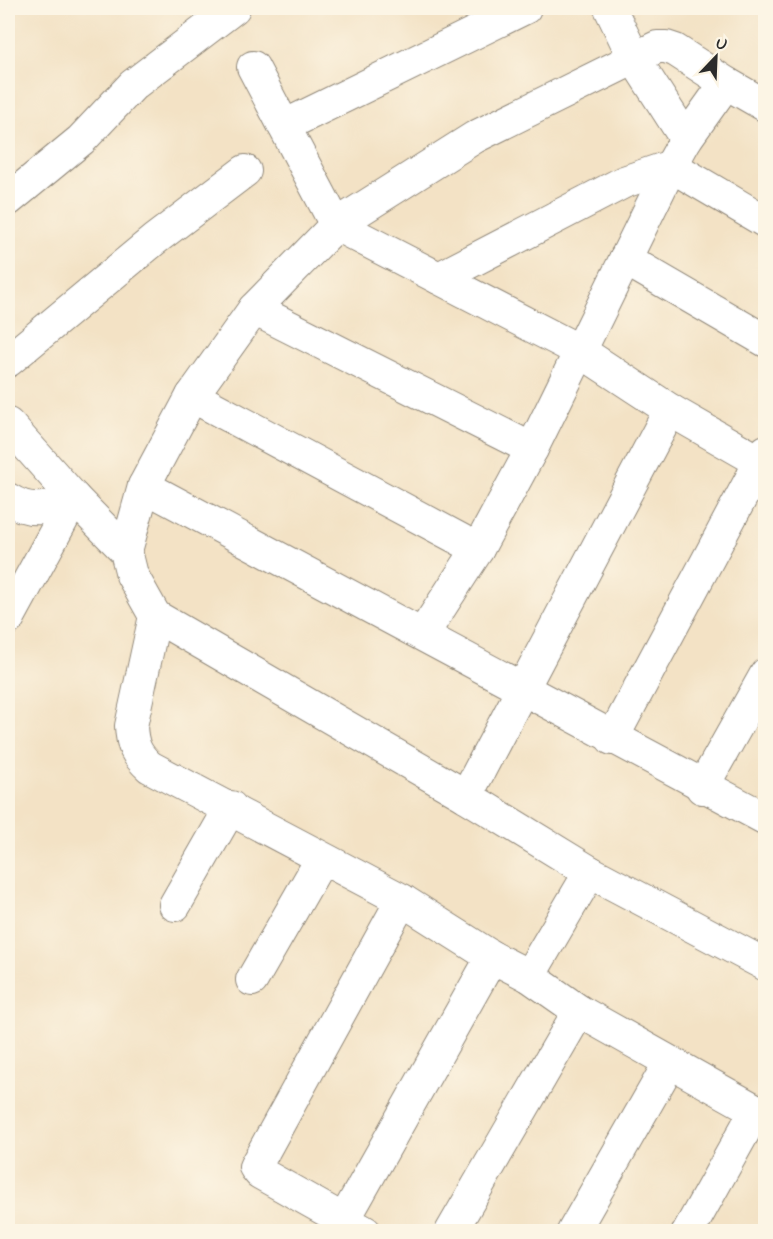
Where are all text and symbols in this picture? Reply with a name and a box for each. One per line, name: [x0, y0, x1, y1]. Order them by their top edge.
north arrow: [686, 27, 746, 87]
text: U: [712, 33, 730, 56]

